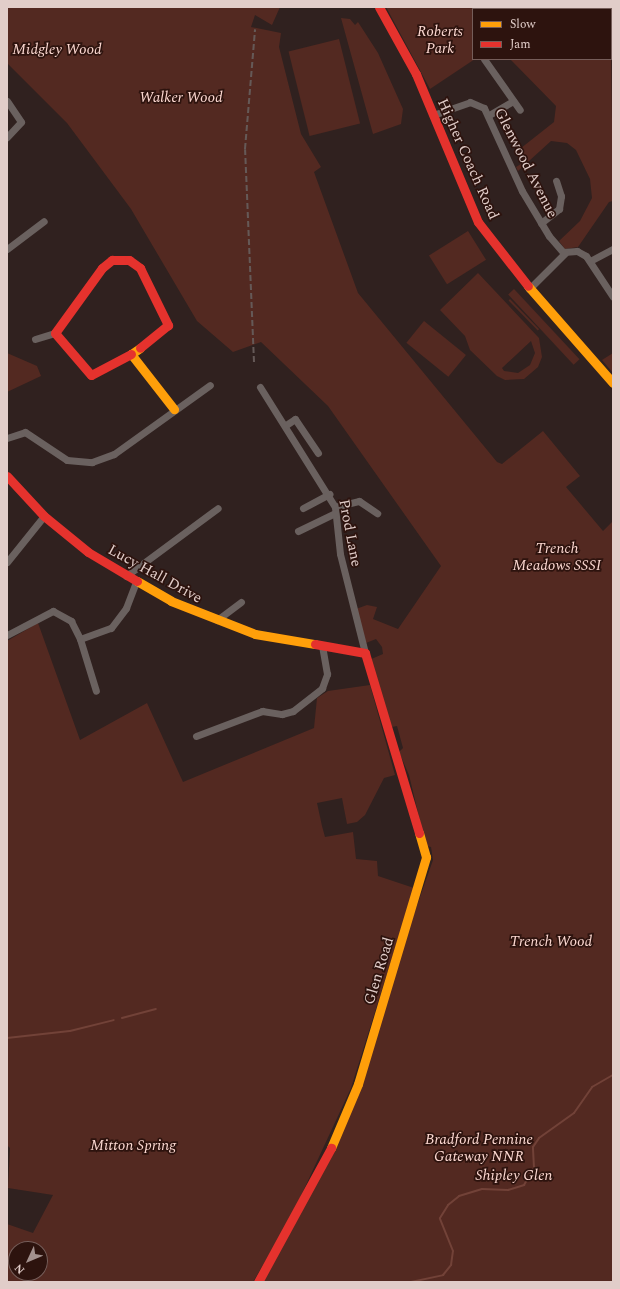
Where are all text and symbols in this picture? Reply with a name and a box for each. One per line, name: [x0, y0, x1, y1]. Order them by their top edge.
legend: [472, 8, 612, 60]
text: Slow: [510, 15, 535, 34]
park label: Roberts Park: [417, 22, 463, 57]
text: Jam: [510, 35, 531, 54]
park label: Midgley Wood: [12, 41, 102, 59]
park label: Walker Wood: [139, 89, 223, 107]
street label: Higher Coach Road: [433, 96, 503, 222]
street label: Glenwood Avenue: [490, 105, 562, 221]
street label: Prod Lane: [335, 498, 365, 568]
park label: Trench Meadows SSSI: [513, 539, 601, 574]
street label: Lucy Hall Drive: [105, 541, 205, 607]
park label: Trench Wood: [510, 933, 592, 951]
street label: Glen Road: [360, 935, 398, 1007]
park label: Bradford Pennine Gateway NNR: [425, 1130, 533, 1165]
park label: Mitton Spring: [90, 1137, 176, 1155]
park label: Shipley Glen: [475, 1167, 553, 1185]
north arrow: [8, 1241, 48, 1281]
text: N: [10, 1260, 29, 1278]

